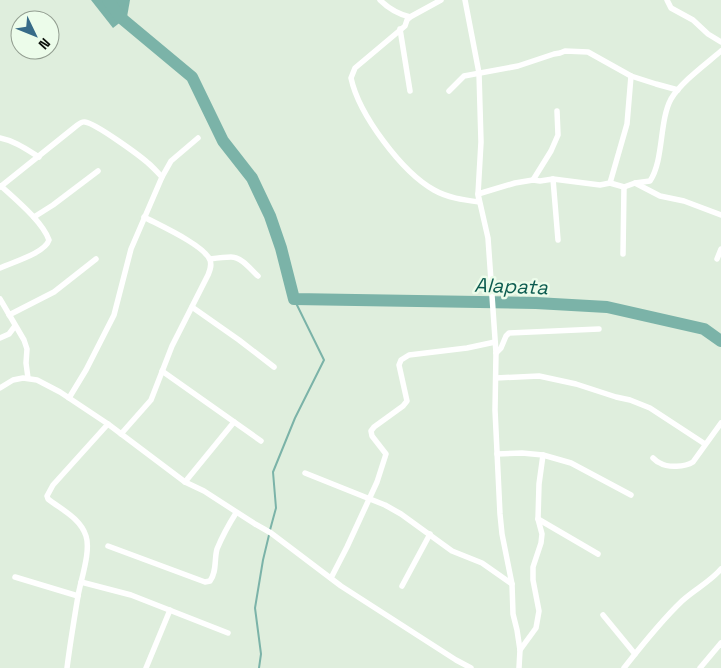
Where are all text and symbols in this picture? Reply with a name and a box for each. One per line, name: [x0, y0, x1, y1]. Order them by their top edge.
north arrow: [10, 10, 60, 60]
text: N: [35, 34, 54, 53]
water label: Alapata: [474, 272, 549, 300]

